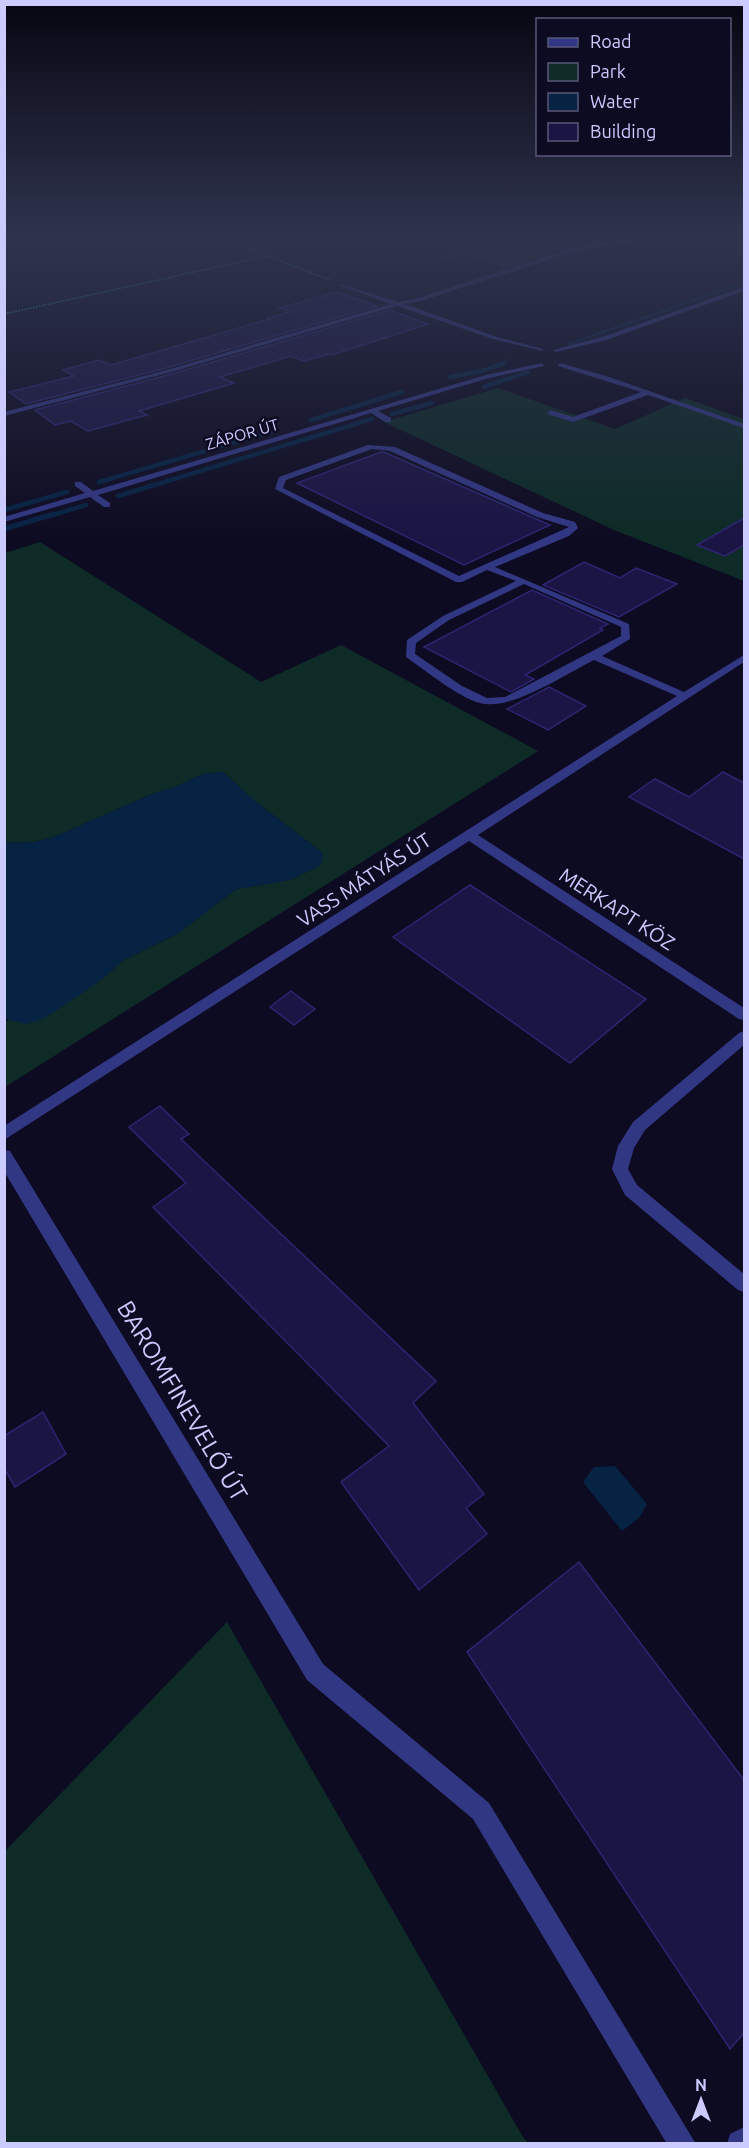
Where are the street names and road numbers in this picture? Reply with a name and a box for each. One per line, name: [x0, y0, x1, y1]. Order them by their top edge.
street label: ZÁPOR ÚT: [203, 413, 281, 453]
street label: VASS MÁTYÁS ÚT: [293, 828, 435, 931]
street label: MERKAPT KÖZ: [555, 863, 679, 954]
street label: BAROMFINEVELŐ ÚT: [112, 1295, 254, 1506]

